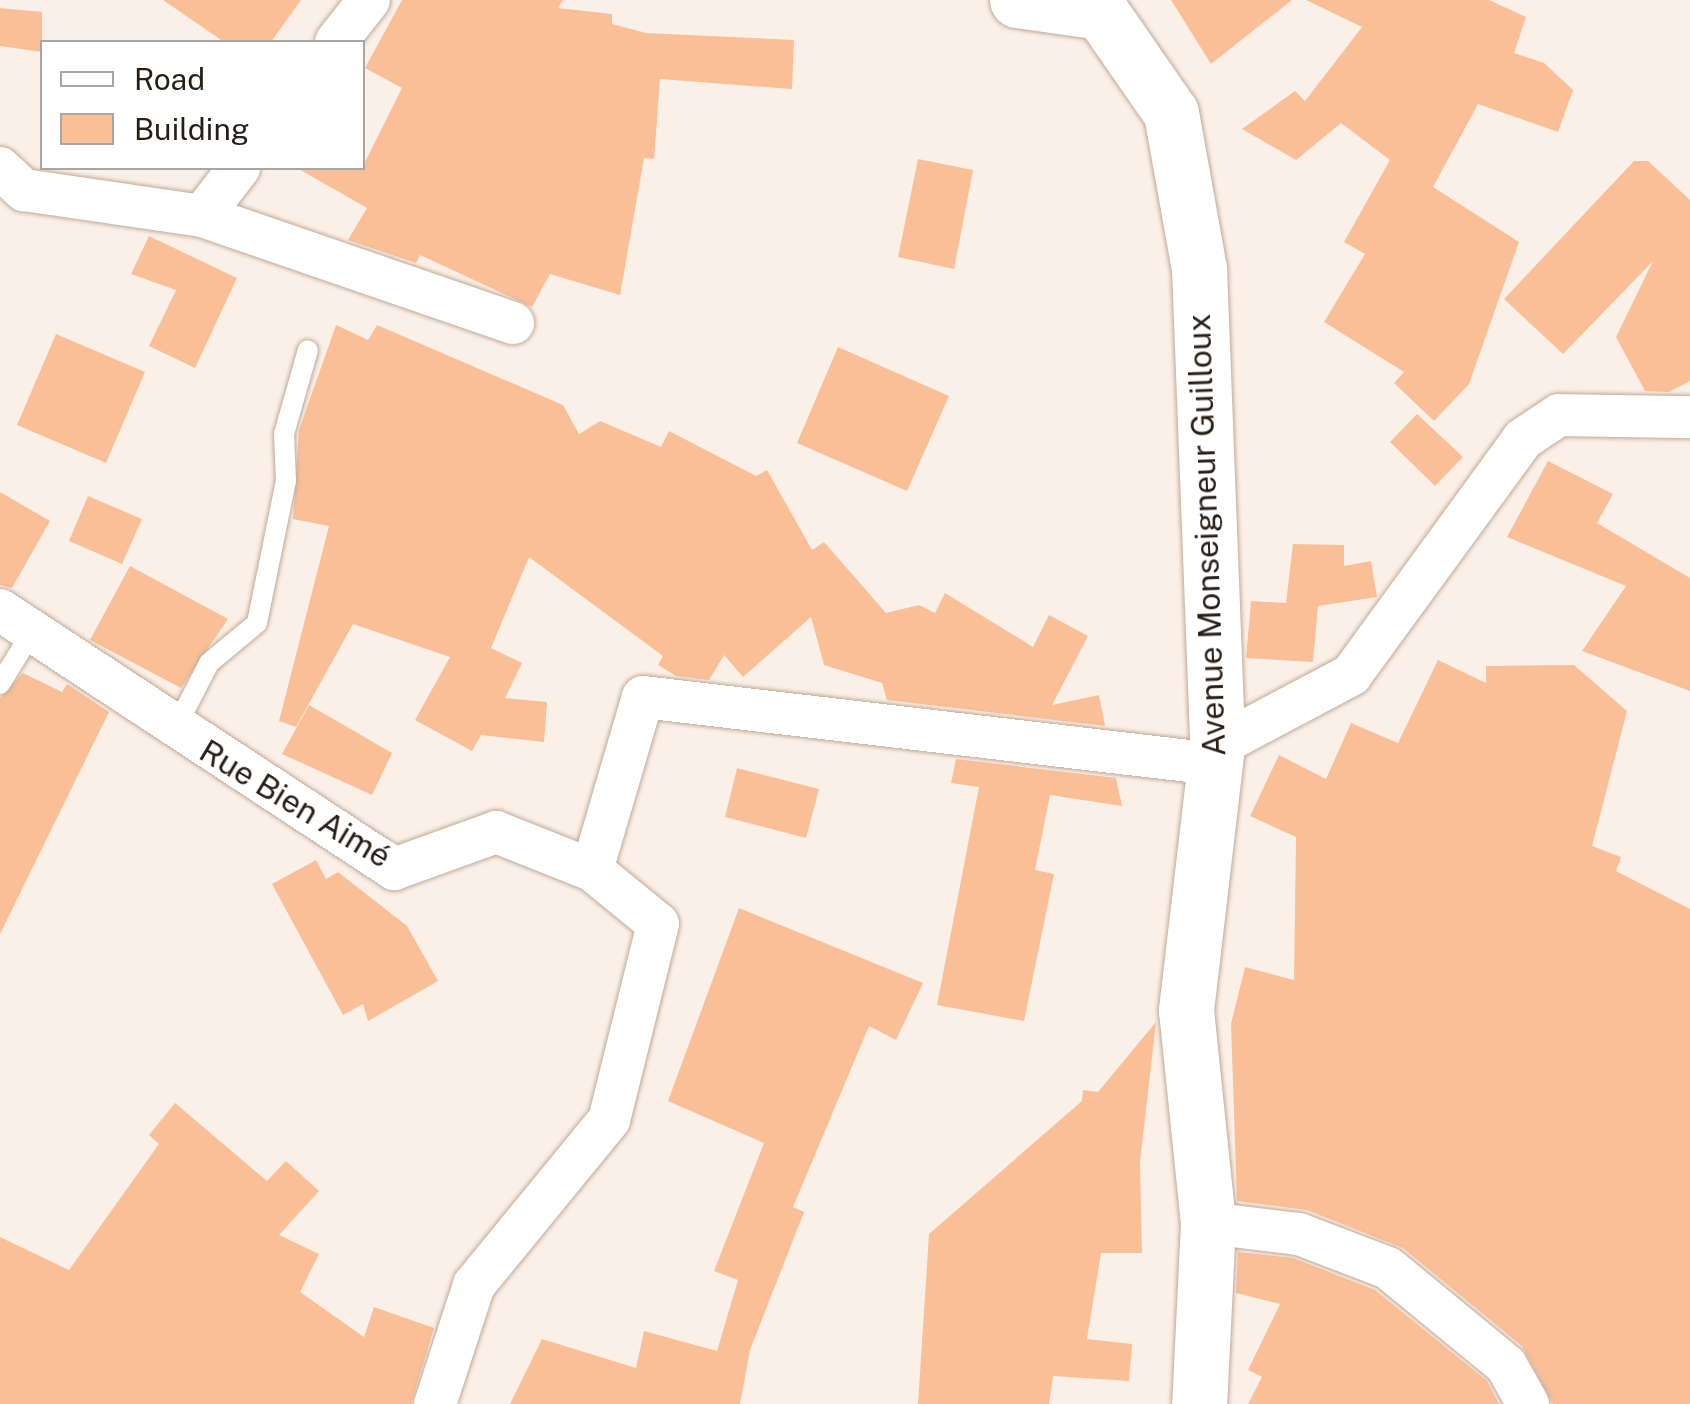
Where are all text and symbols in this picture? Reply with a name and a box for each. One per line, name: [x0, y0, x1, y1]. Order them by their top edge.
legend: [40, 40, 365, 170]
text: Road: [134, 61, 205, 97]
text: Building: [134, 111, 249, 147]
street label: Avenue Monseigneur Guilloux: [1180, 313, 1234, 757]
street label: Rue Bien Aimé: [192, 732, 398, 876]

